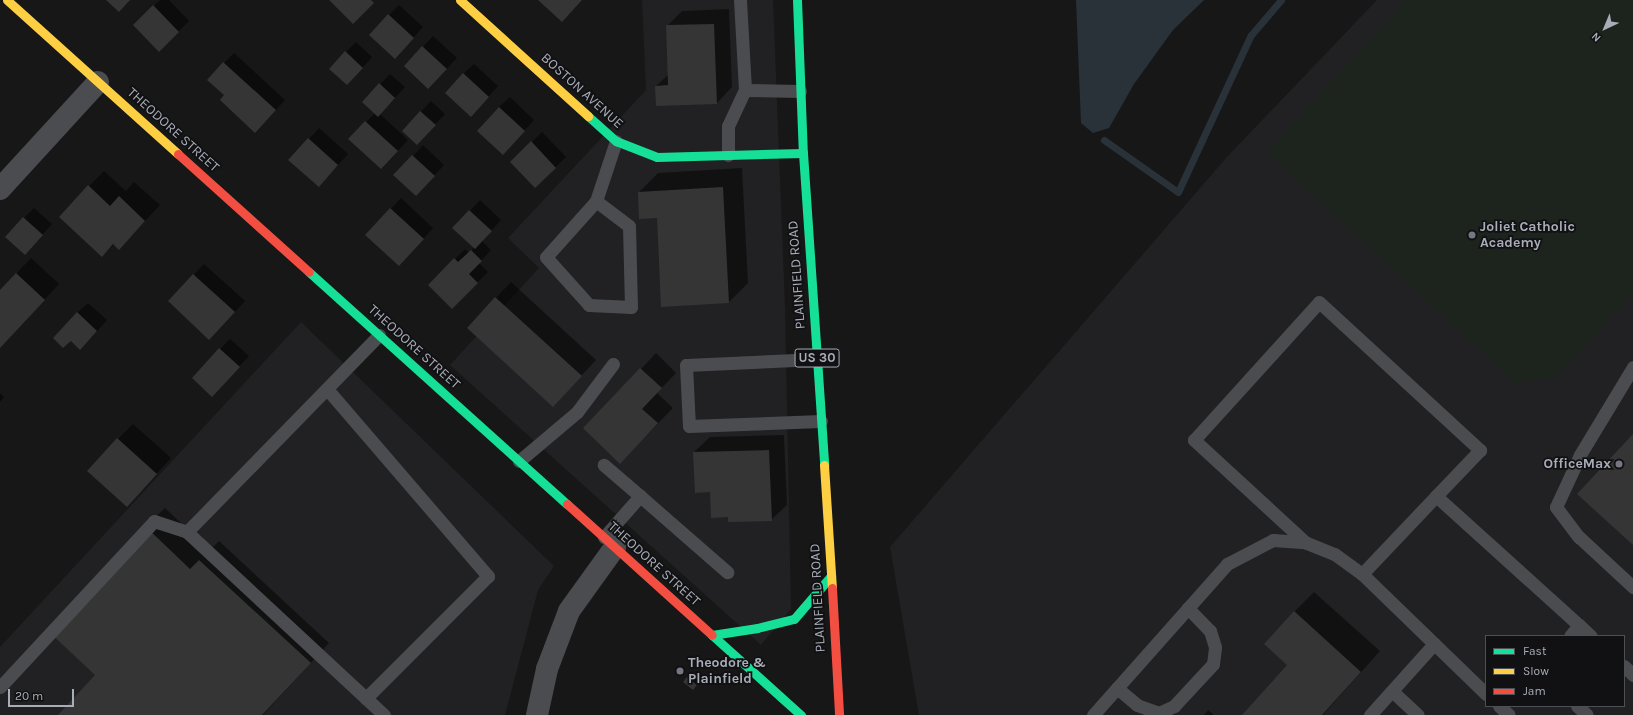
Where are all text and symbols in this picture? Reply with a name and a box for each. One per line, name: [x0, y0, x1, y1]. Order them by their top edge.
north arrow: [1585, 8, 1625, 48]
text: N: [1589, 30, 1604, 44]
street label: BOSTON AVENUE: [537, 50, 627, 132]
street label: THEODORE STREET: [123, 84, 223, 176]
place label: Joliet Catholic Academy: [1480, 219, 1575, 252]
street label: PLAINFIELD ROAD: [785, 220, 809, 330]
marker: Joliet Catholic Academy: [1467, 230, 1477, 240]
street label: THEODORE STREET: [364, 301, 464, 393]
road number: US 30: [794, 347, 840, 369]
place label: OfficeMax: [1544, 456, 1611, 472]
marker: OfficeMax: [1614, 459, 1624, 469]
street label: THEODORE STREET: [604, 518, 704, 610]
street label: PLAINFIELD ROAD: [807, 543, 829, 653]
legend: [1485, 635, 1625, 707]
text: Fast: [1523, 644, 1546, 658]
place label: Theodore & Plainfield: [688, 655, 766, 688]
text: Slow: [1523, 664, 1549, 678]
marker: Theodore & Plainfield: [675, 666, 685, 676]
scale bar: [10, 681, 76, 707]
text: Jam: [1523, 684, 1546, 698]
text: 20 m: [15, 689, 43, 703]

